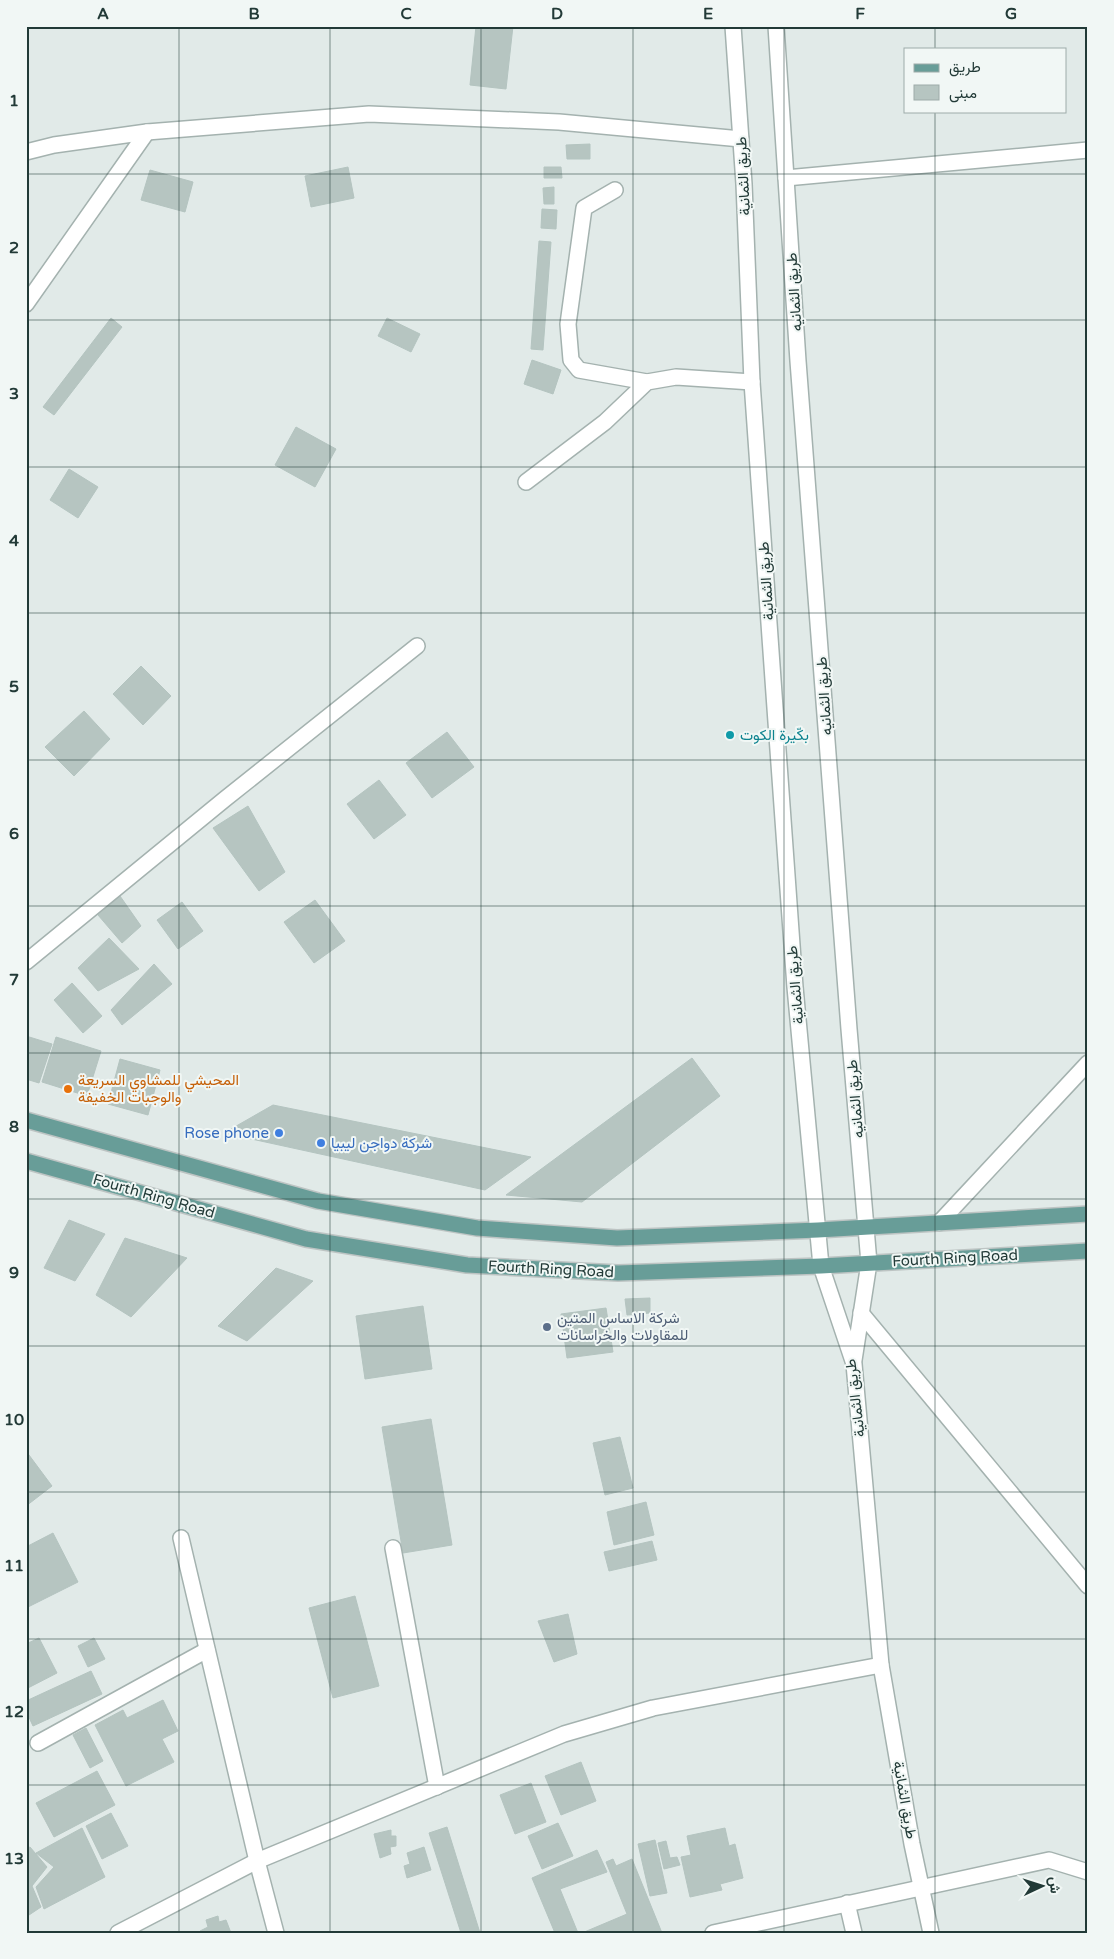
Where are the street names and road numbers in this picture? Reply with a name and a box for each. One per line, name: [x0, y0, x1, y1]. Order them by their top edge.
street label: طريق الثمانية: [732, 136, 755, 216]
street label: طريق الثمانيه: [782, 252, 807, 332]
street label: طريق الثمانية: [754, 541, 779, 621]
street label: طريق الثمانيه: [812, 656, 837, 736]
street label: طريق الثمانية: [783, 945, 808, 1025]
street label: طريق الثمانيه: [843, 1059, 868, 1139]
street label: Fourth Ring Road: [91, 1170, 217, 1222]
street label: Fourth Ring Road: [892, 1246, 1018, 1270]
street label: Fourth Ring Road: [488, 1257, 614, 1281]
street label: طريق الثمانية: [841, 1357, 870, 1438]
street label: طريق الثمانية: [888, 1760, 921, 1841]

